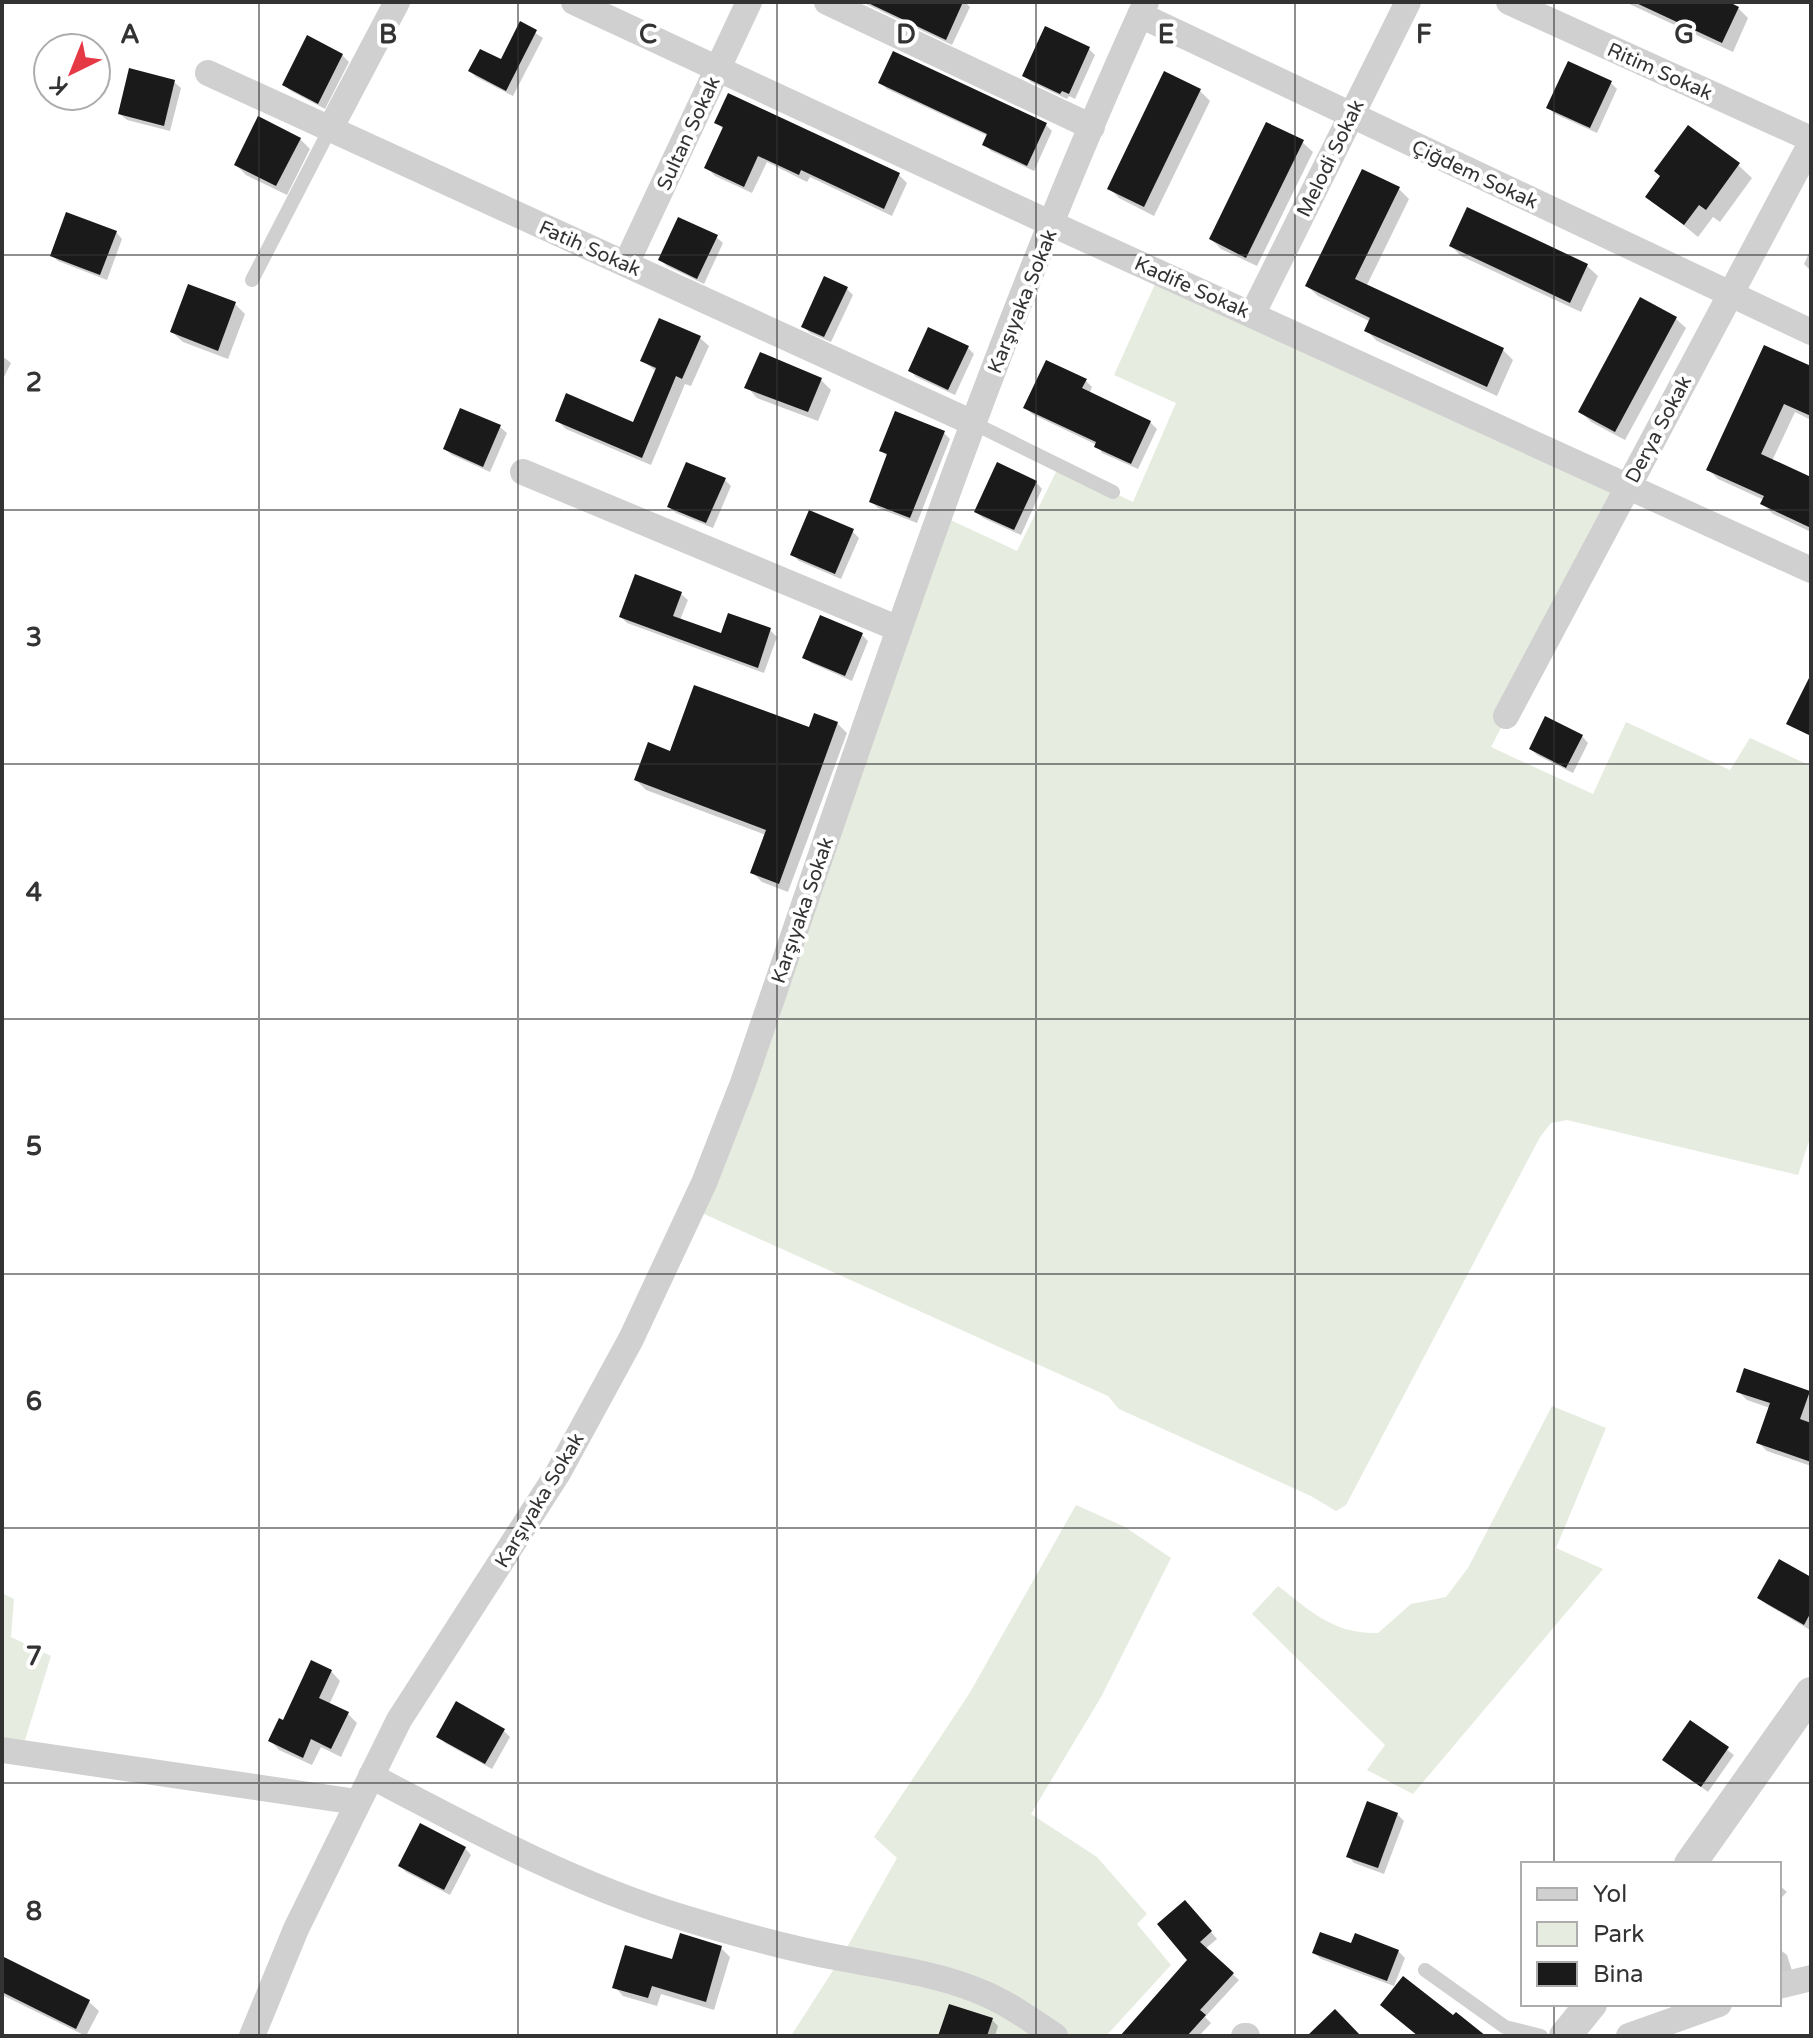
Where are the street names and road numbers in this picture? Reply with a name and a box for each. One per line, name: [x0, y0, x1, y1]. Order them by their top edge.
street label: Ritim Sokak: [1603, 38, 1716, 106]
street label: Sultan Sokak: [652, 73, 726, 194]
street label: Melodi Sokak: [1292, 96, 1370, 221]
street label: Çiğdem Sokak: [1408, 135, 1542, 215]
street label: Fatih Sokak: [535, 216, 644, 282]
street label: Karşıyaka Sokak: [983, 226, 1063, 377]
street label: Kadife Sokak: [1130, 252, 1253, 324]
street label: Derya Sokak: [1621, 372, 1697, 487]
street label: Karşıyaka Sokak: [767, 834, 839, 987]
street label: Karşıyaka Sokak: [490, 1429, 590, 1572]

